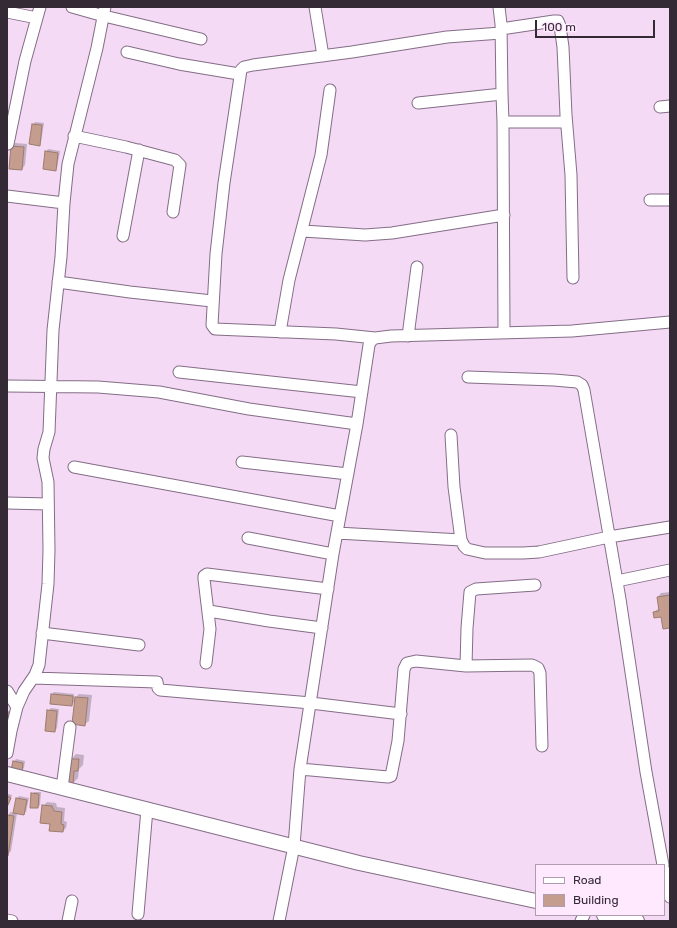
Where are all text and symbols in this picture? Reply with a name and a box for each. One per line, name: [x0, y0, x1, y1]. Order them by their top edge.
scale bar: [537, 12, 657, 38]
text: 100 m: [542, 20, 576, 34]
legend: [535, 864, 665, 916]
text: Road: [573, 873, 601, 887]
text: Building: [573, 893, 619, 907]

